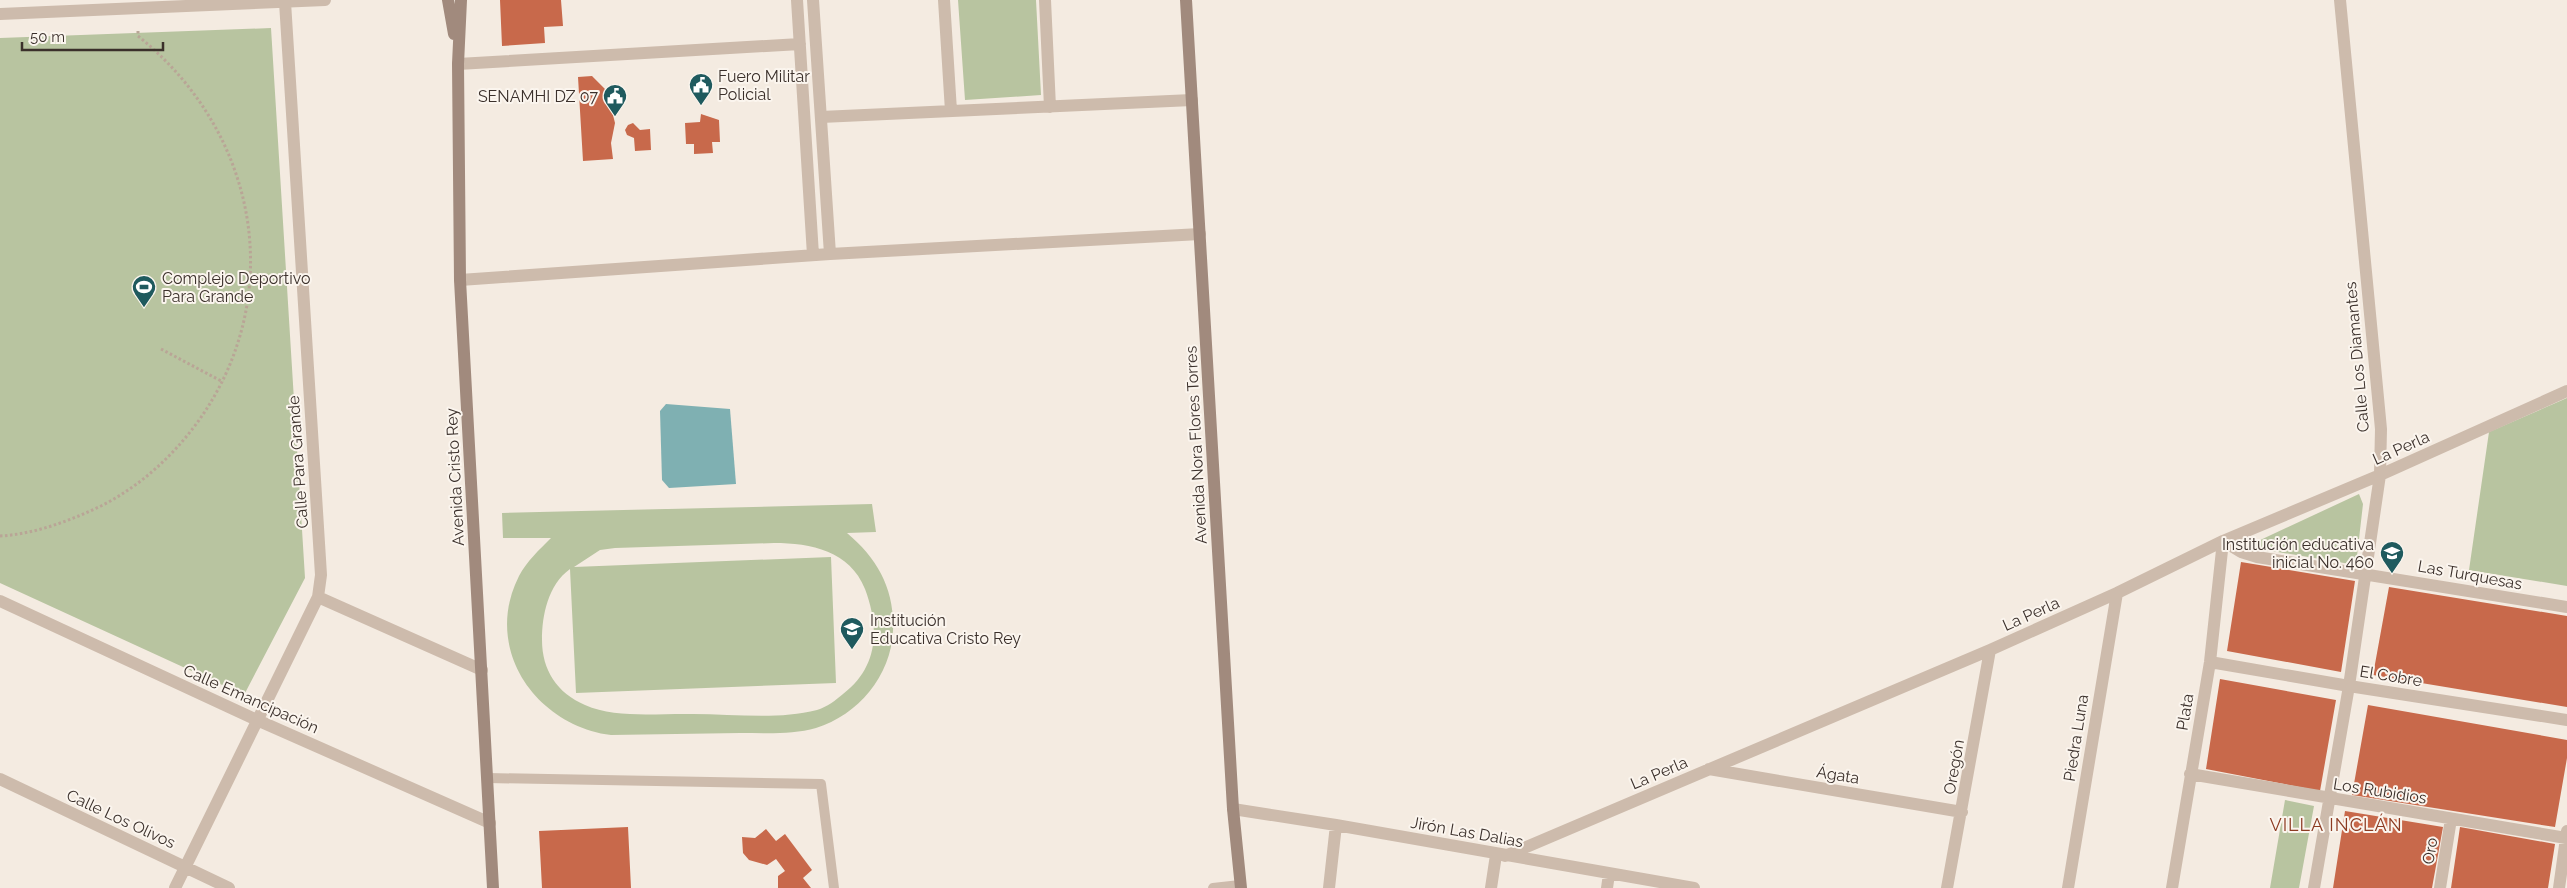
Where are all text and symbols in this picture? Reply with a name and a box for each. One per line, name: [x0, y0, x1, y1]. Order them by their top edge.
scale bar: [22, 20, 164, 52]
text: 50 m: [30, 28, 65, 46]
place label: Fuero Militar Policial: [718, 67, 810, 104]
public building icon: Fuero Militar Policial: [688, 72, 714, 106]
public building icon: SENAMHI DZ 07: [602, 83, 628, 117]
place label: SENAMHI DZ 07: [478, 87, 598, 106]
place label: Complejo Deportivo Para Grande: [162, 269, 310, 306]
sports icon: Complejo Deportivo Para Grande: [131, 274, 157, 308]
street label: Calle Los Diamantes: [2341, 281, 2373, 433]
street label: Avenida Nora Flores Torres: [1181, 345, 1211, 545]
street label: Calle Para Grande: [284, 395, 312, 529]
street label: Avenida Cristo Rey: [442, 407, 468, 546]
street label: La Perla: [2370, 427, 2432, 469]
place label: Institución educativa inicial No. 460: [2222, 535, 2374, 572]
school or university icon: Institución educativa inicial No. 460: [2379, 540, 2405, 574]
street label: Las Turquesas: [2416, 556, 2524, 594]
street label: La Perla: [2000, 593, 2062, 635]
place label: Institución Educativa Cristo Rey: [870, 611, 1021, 648]
school or university icon: Institución Educativa Cristo Rey: [839, 616, 865, 650]
street label: Calle Emancipación: [180, 661, 322, 737]
street label: El Cobre: [2358, 662, 2424, 690]
street label: Plata: [2172, 692, 2198, 732]
street label: Piedra Luna: [2060, 693, 2092, 783]
street label: Oregón: [1940, 738, 1968, 796]
street label: La Perla: [1628, 753, 1690, 793]
street label: Ágata: [1815, 761, 1861, 788]
street label: Los Rubidios: [2332, 774, 2428, 808]
street label: Calle Los Olivos: [64, 786, 179, 853]
street label: Jirón Las Dalias: [1409, 813, 1525, 851]
district label: VILLA INCLÁN: [2269, 813, 2403, 835]
street label: Oro: [2419, 836, 2441, 866]

